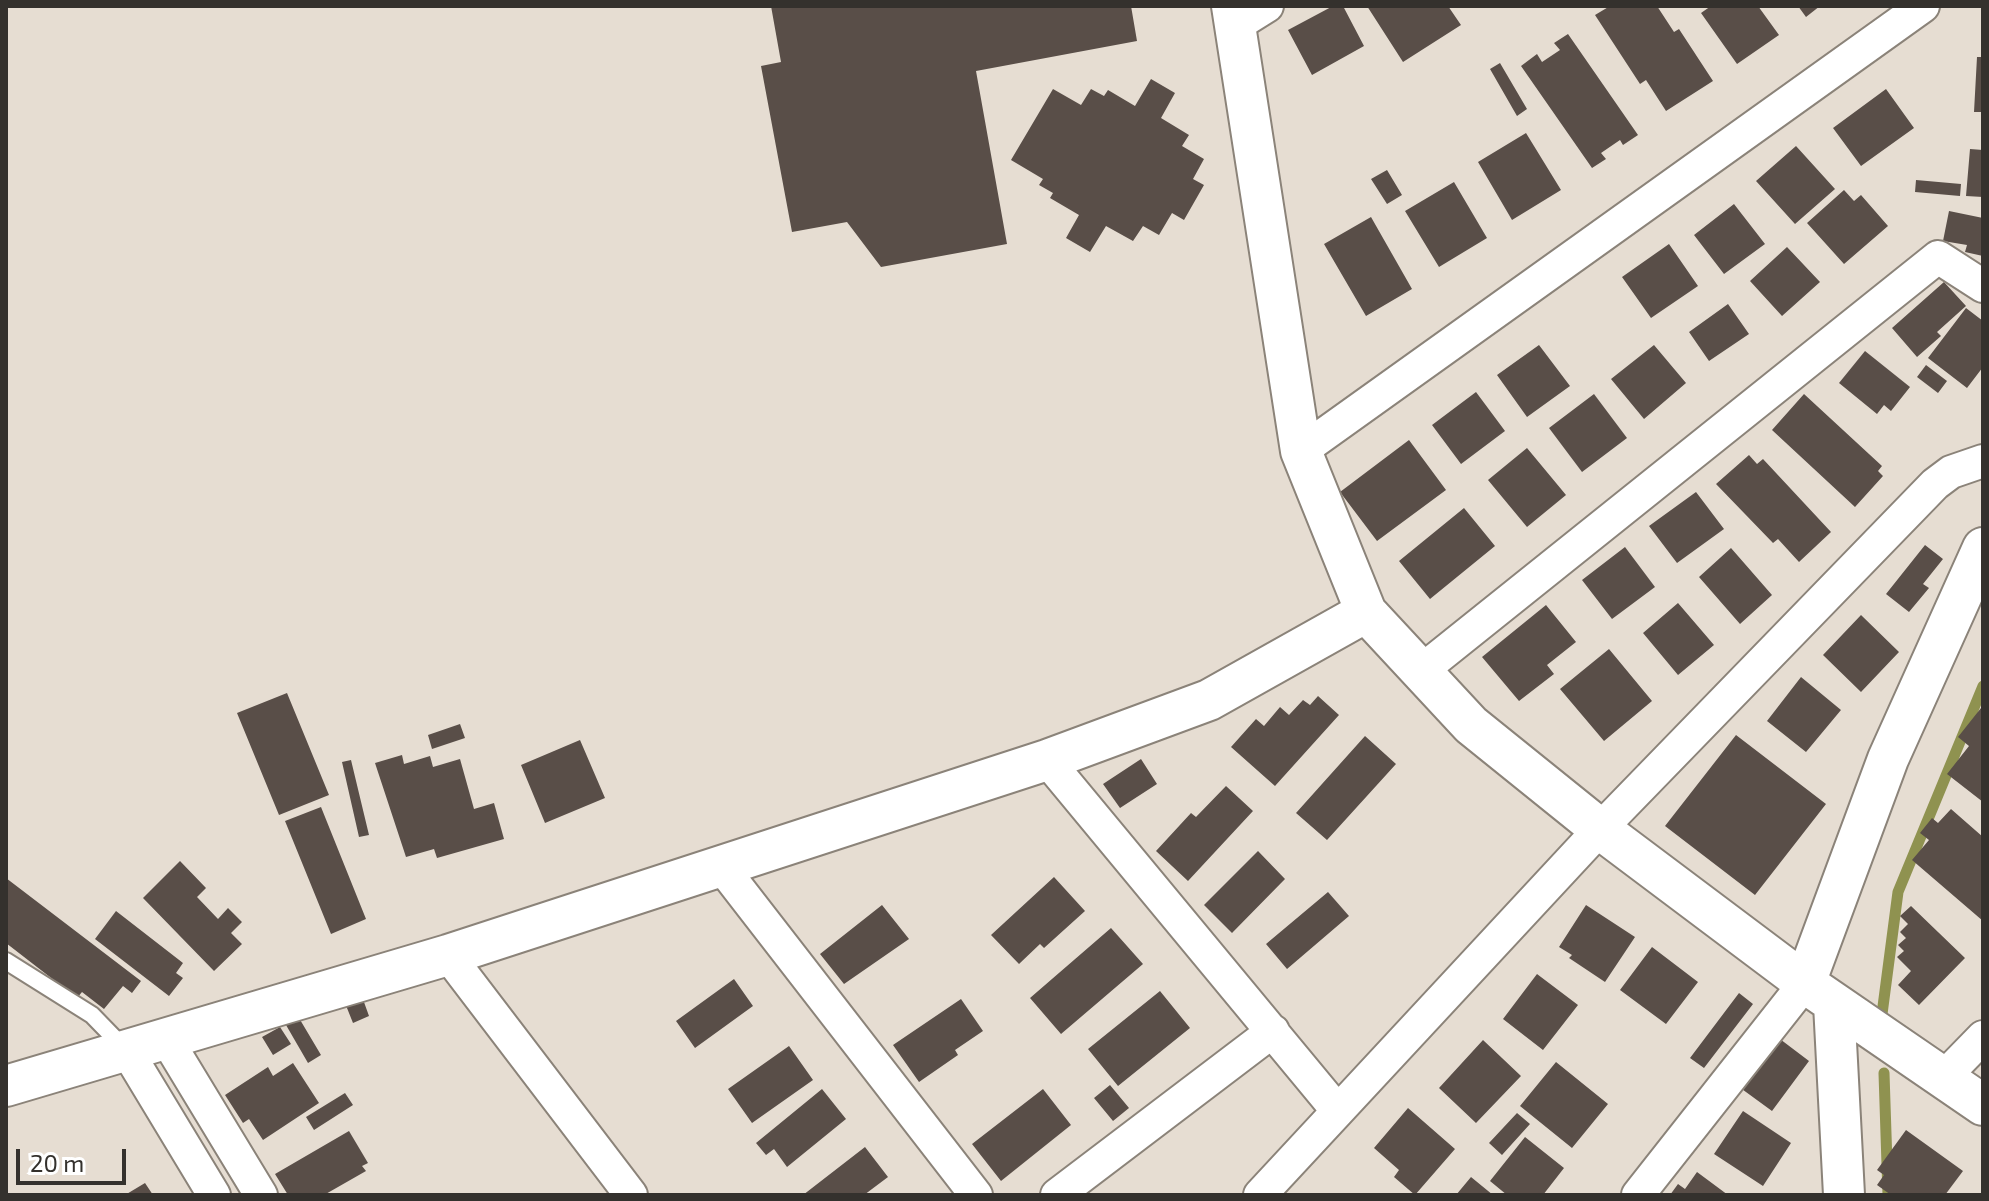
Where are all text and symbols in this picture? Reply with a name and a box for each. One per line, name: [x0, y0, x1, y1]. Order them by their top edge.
scale bar: [20, 1133, 130, 1183]
text: 20 m: [30, 1148, 84, 1177]

